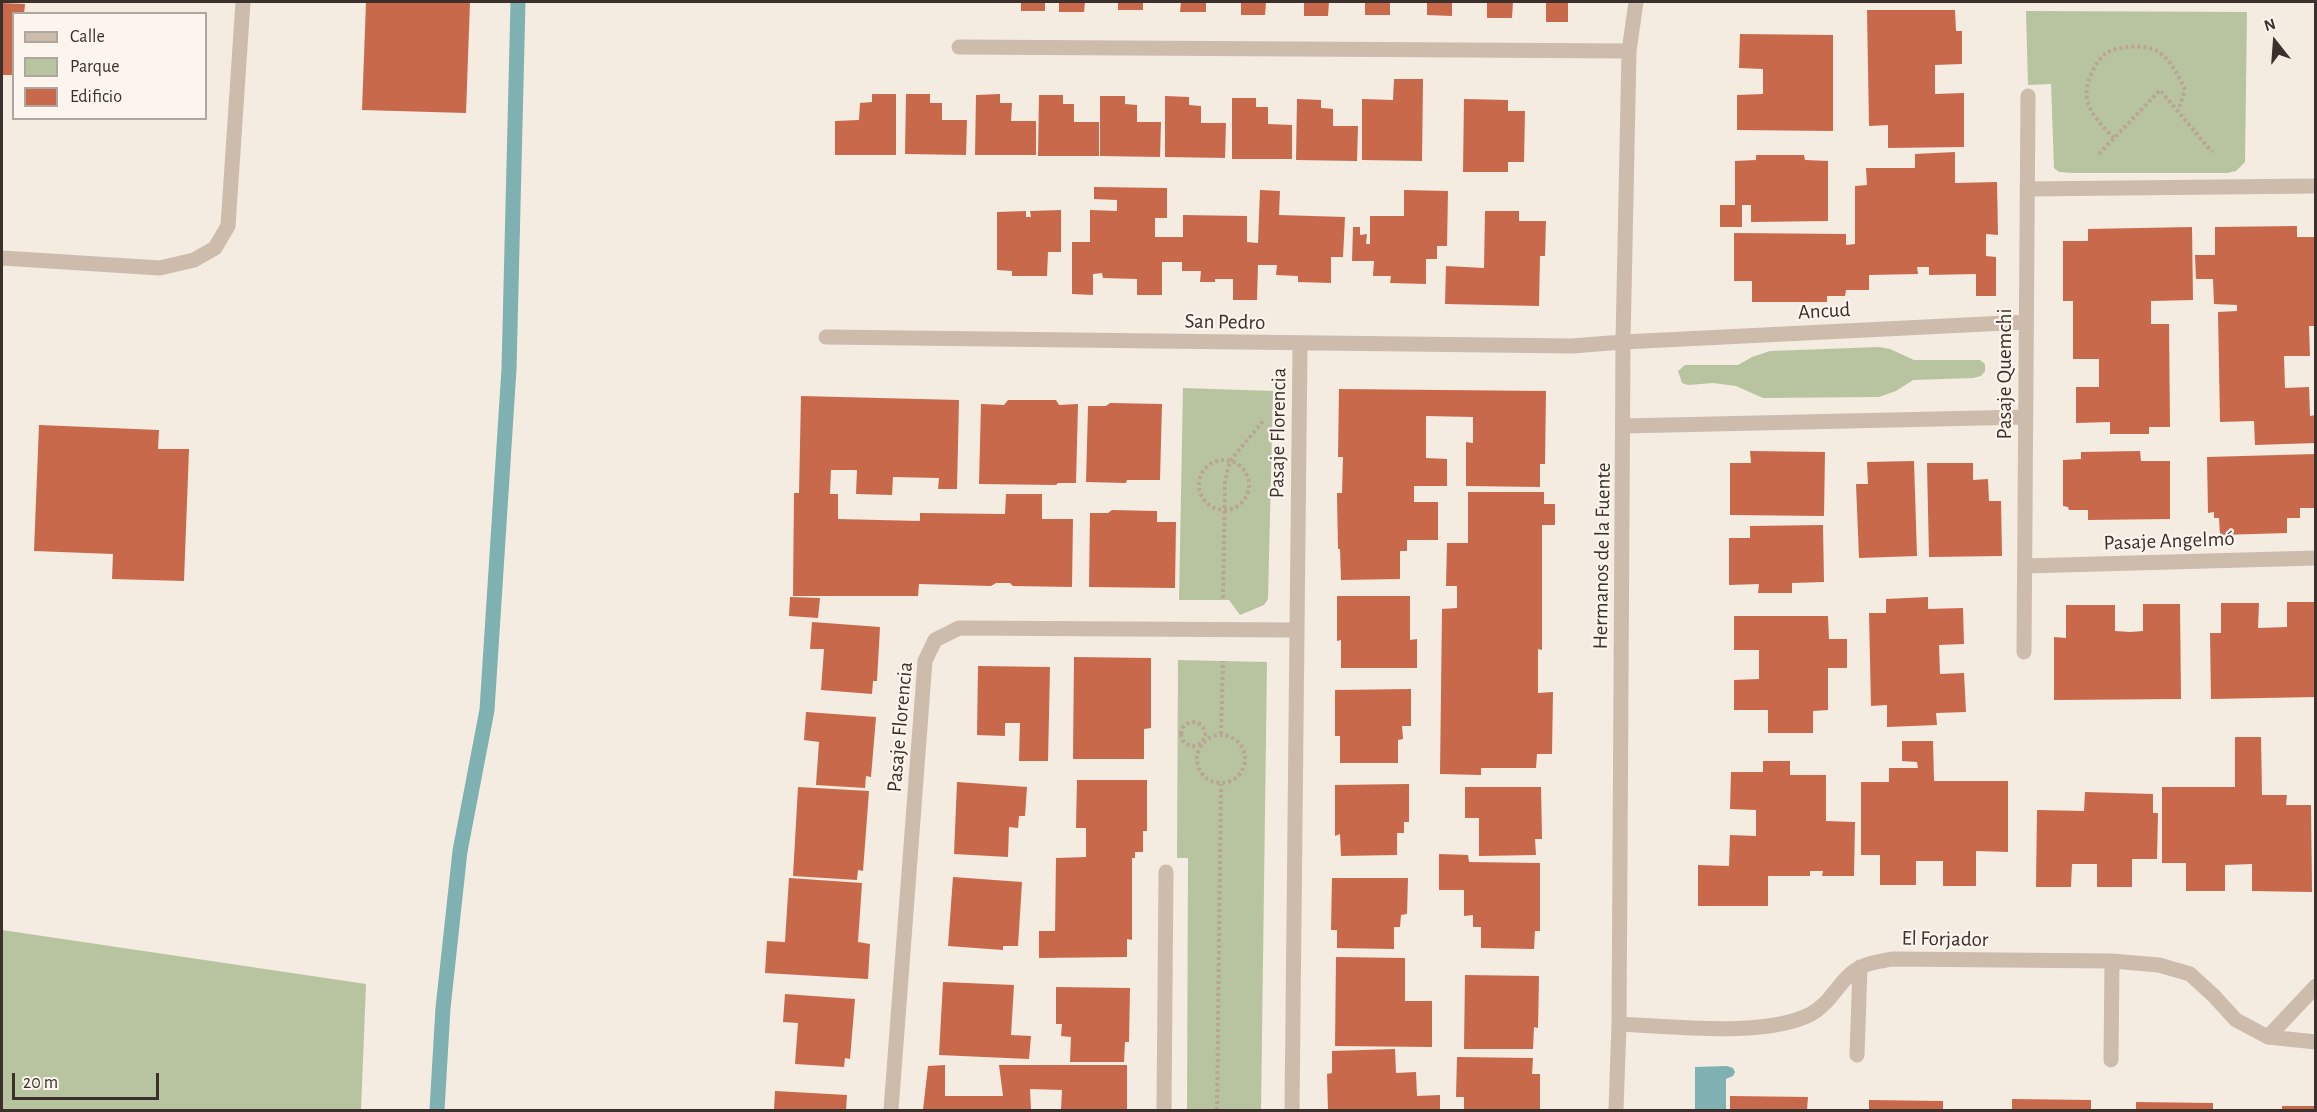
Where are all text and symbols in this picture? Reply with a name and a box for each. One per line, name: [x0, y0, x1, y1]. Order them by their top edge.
legend: [12, 12, 207, 120]
north arrow: [2245, 12, 2305, 72]
text: N: [2262, 16, 2277, 34]
text: Calle: [70, 28, 105, 46]
text: Parque: [70, 58, 119, 76]
text: Edificio: [70, 88, 122, 106]
street label: Ancud: [1797, 297, 1851, 325]
street label: San Pedro: [1184, 309, 1266, 335]
street label: Pasaje Quemchi: [1992, 309, 2018, 439]
street label: Pasaje Florencia: [1264, 367, 1292, 499]
street label: Hermanos de la Fuente: [1588, 462, 1616, 650]
street label: Pasaje Angelmó: [2103, 526, 2235, 556]
street label: Pasaje Florencia: [882, 661, 918, 793]
street label: El Forjador: [1901, 926, 1989, 952]
scale bar: [15, 1061, 162, 1099]
text: 20 m: [23, 1074, 58, 1092]

